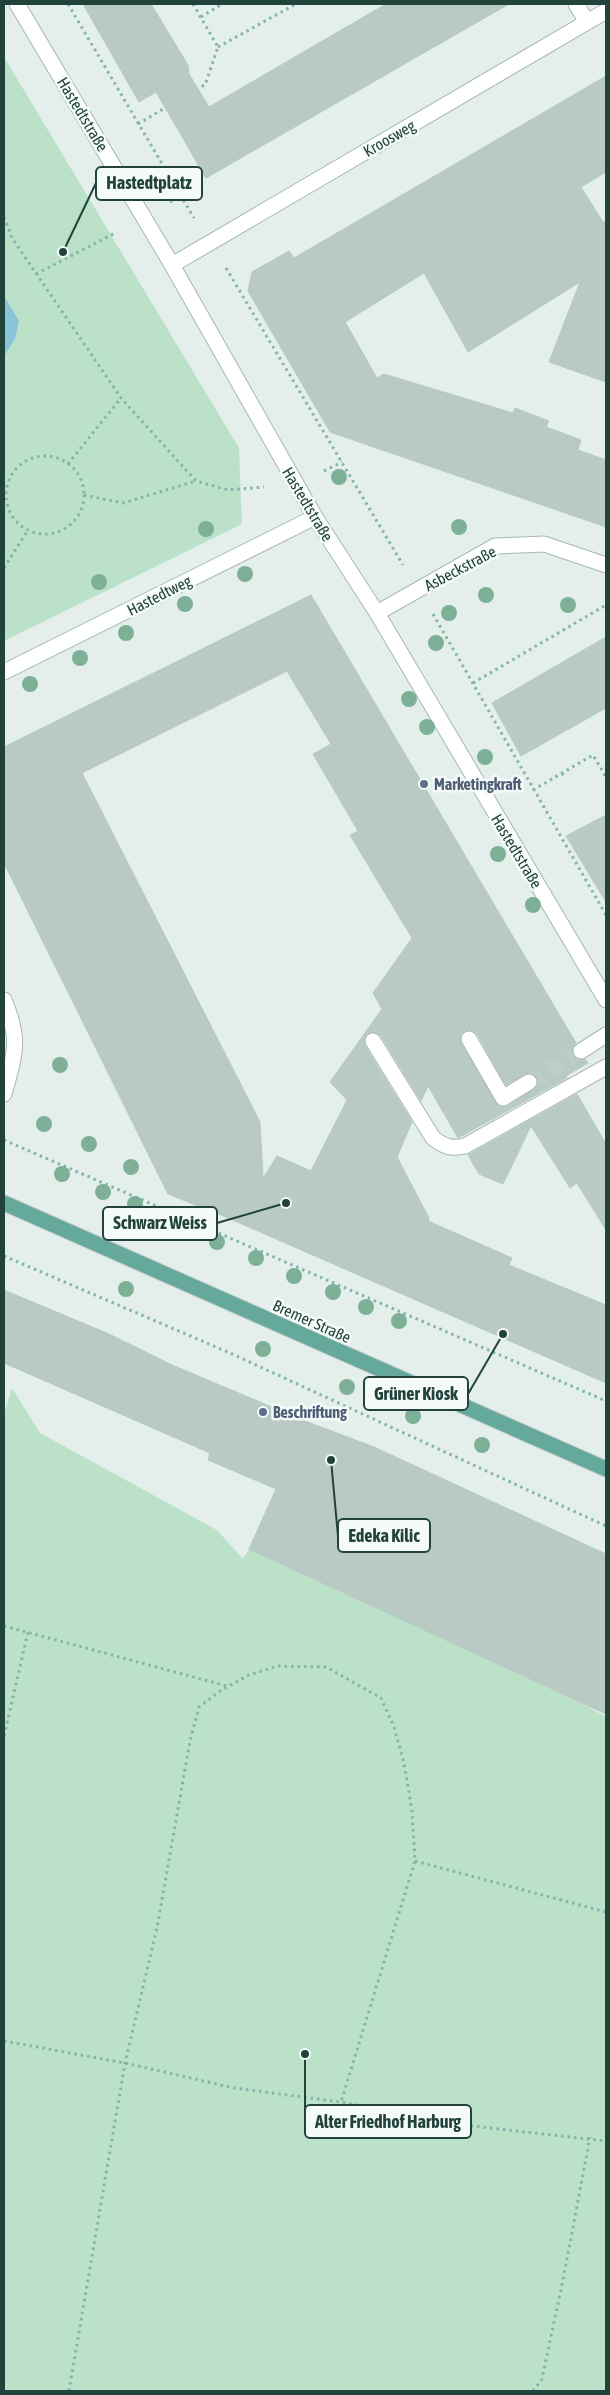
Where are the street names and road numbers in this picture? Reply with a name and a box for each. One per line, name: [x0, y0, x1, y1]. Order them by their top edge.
street label: Hastedtstraße: [54, 74, 112, 154]
street label: Kroosweg: [360, 116, 419, 161]
street label: Hastedtstraße: [279, 464, 337, 544]
street label: Asbeckstraße: [421, 542, 499, 594]
street label: Hastedtweg: [124, 571, 195, 620]
street label: Hastedtstraße: [488, 811, 546, 891]
street label: Bremer Straße: [270, 1296, 354, 1346]

